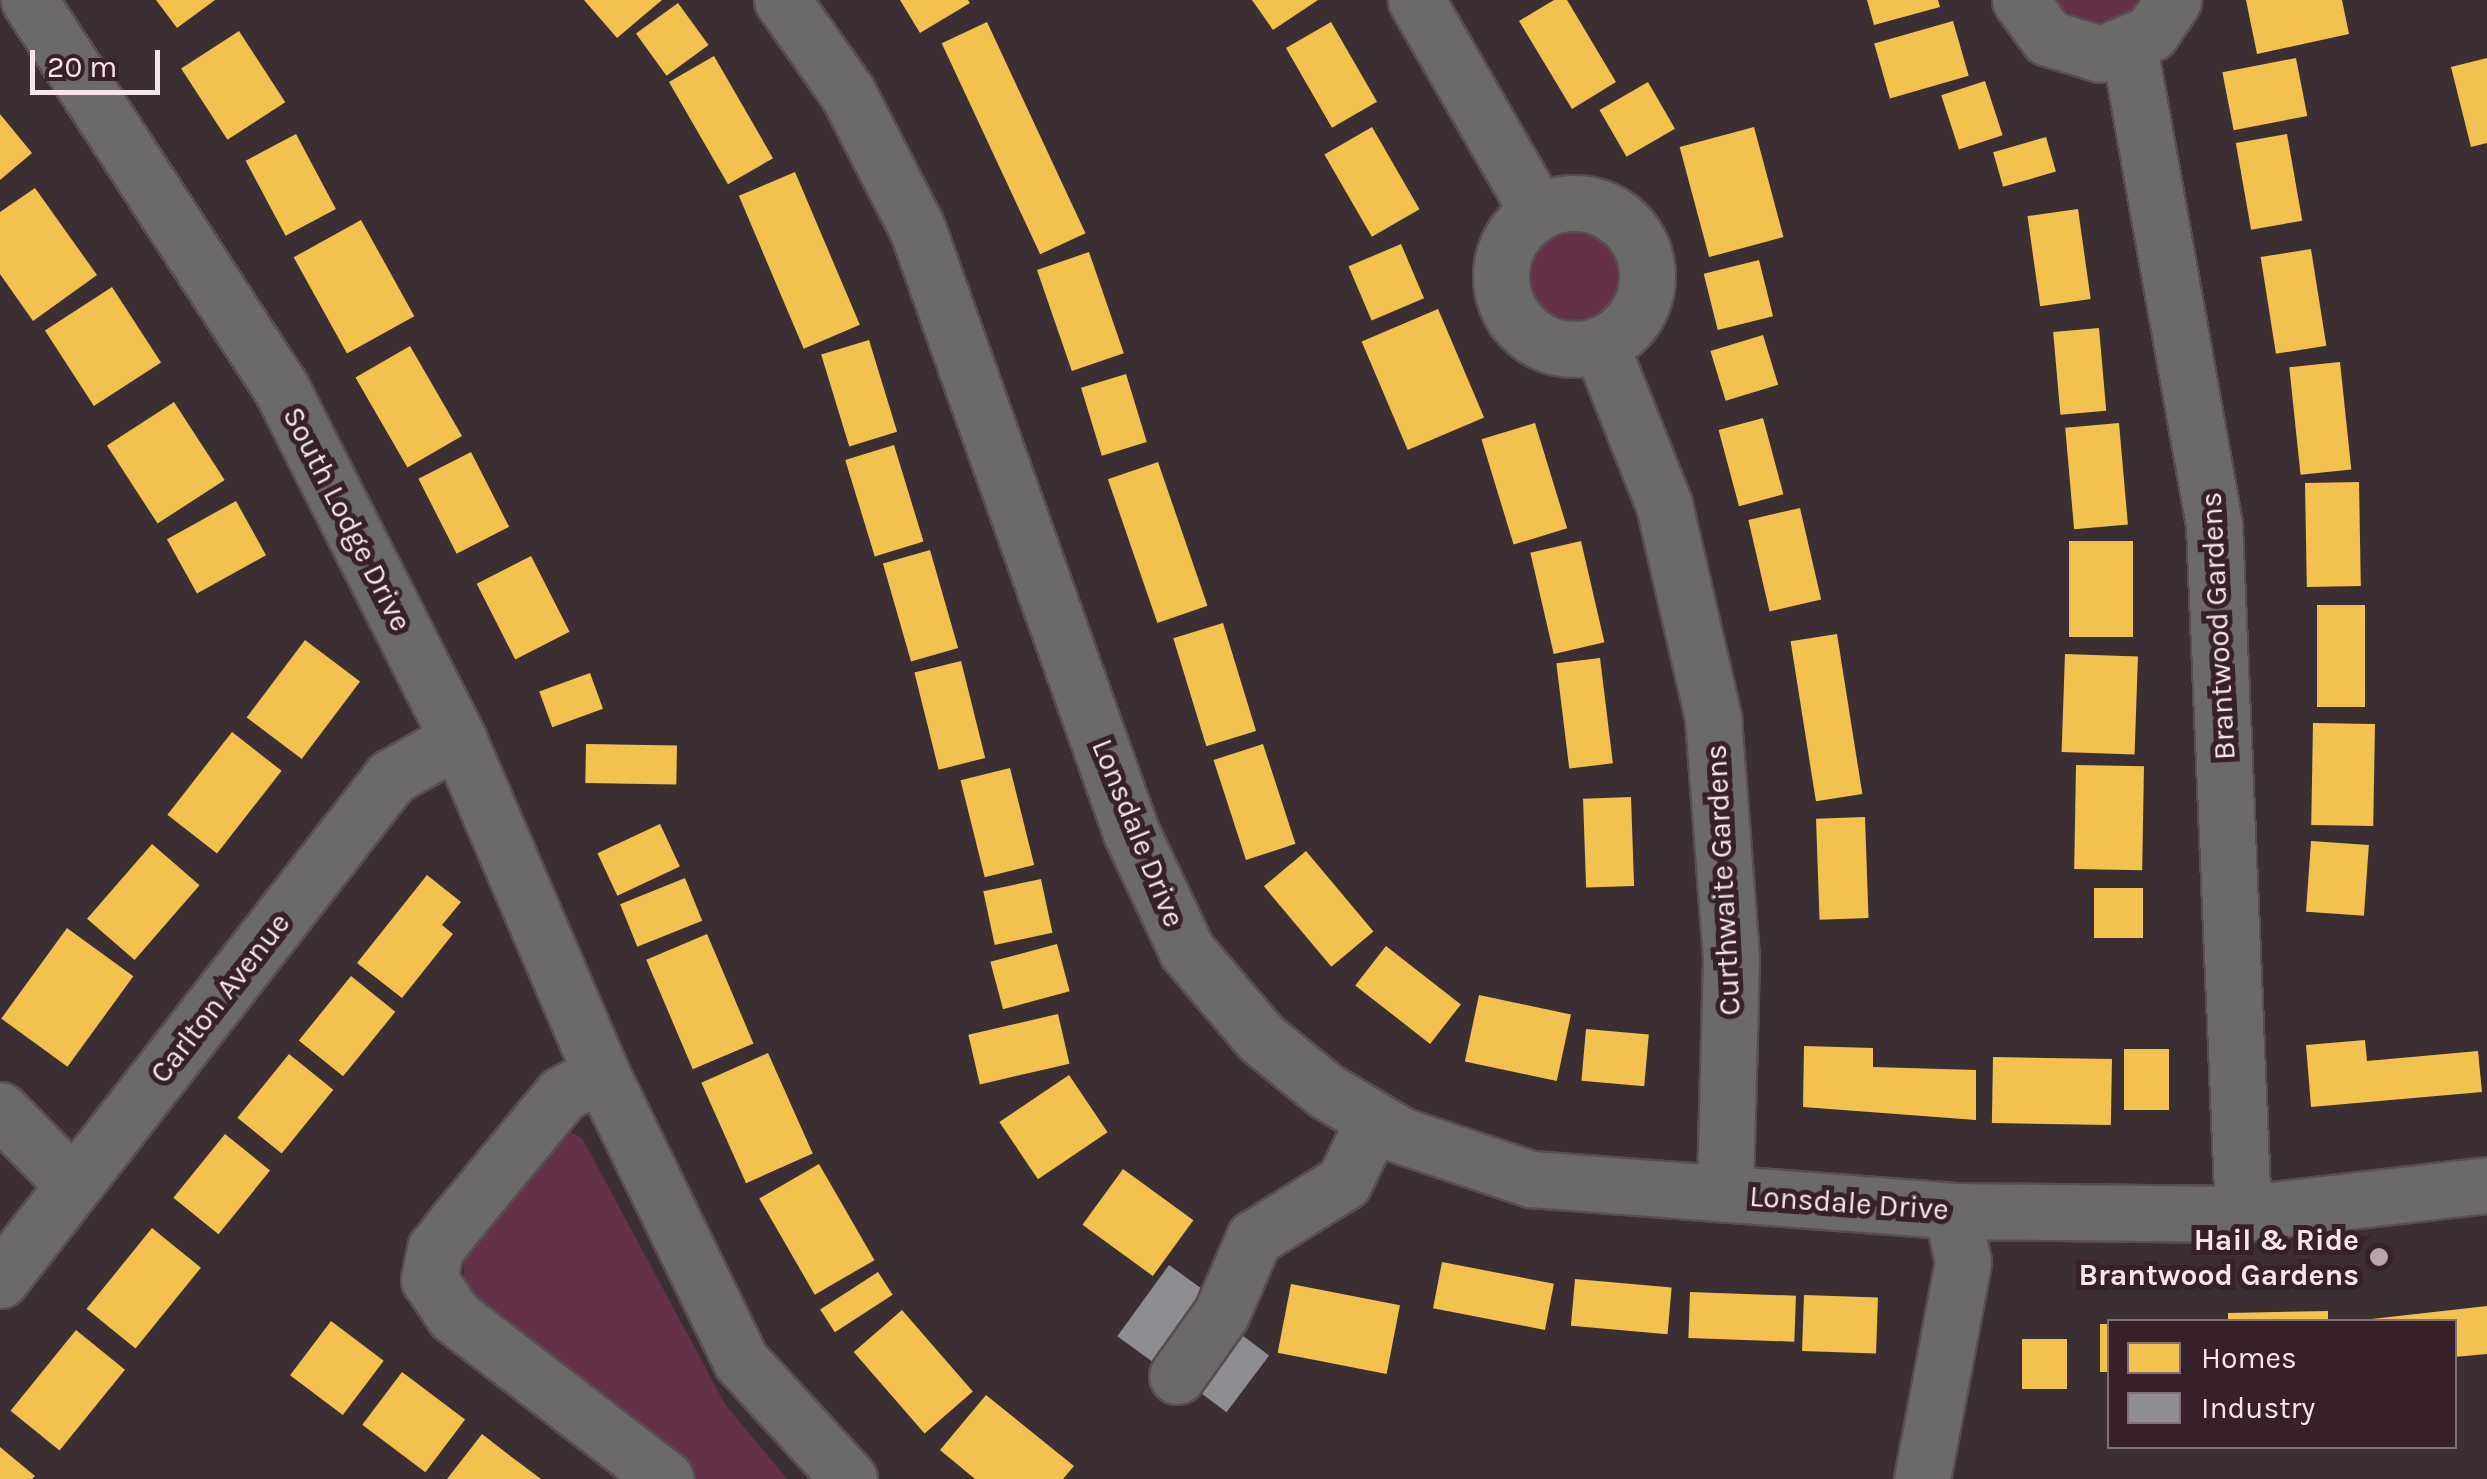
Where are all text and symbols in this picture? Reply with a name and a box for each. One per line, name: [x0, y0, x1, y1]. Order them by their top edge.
scale bar: [35, 30, 165, 92]
text: 20 m: [47, 49, 117, 85]
street label: South Lodge Drive: [275, 401, 419, 637]
street label: Brantwood Gardens: [2193, 491, 2243, 761]
street label: Lonsdale Drive: [1084, 734, 1192, 932]
street label: Curthwaite Gardens: [1698, 743, 1748, 1017]
street label: Carlton Avenue: [142, 906, 298, 1090]
street label: Lonsdale Drive: [1748, 1178, 1950, 1228]
place label: Hail & Ride Brantwood Gardens: [2079, 1222, 2359, 1292]
marker: Hail & Ride Brantwood Gardens: [2368, 1246, 2390, 1268]
legend: [2107, 1319, 2457, 1449]
text: Homes: [2201, 1340, 2297, 1376]
text: Industry: [2201, 1390, 2315, 1426]

